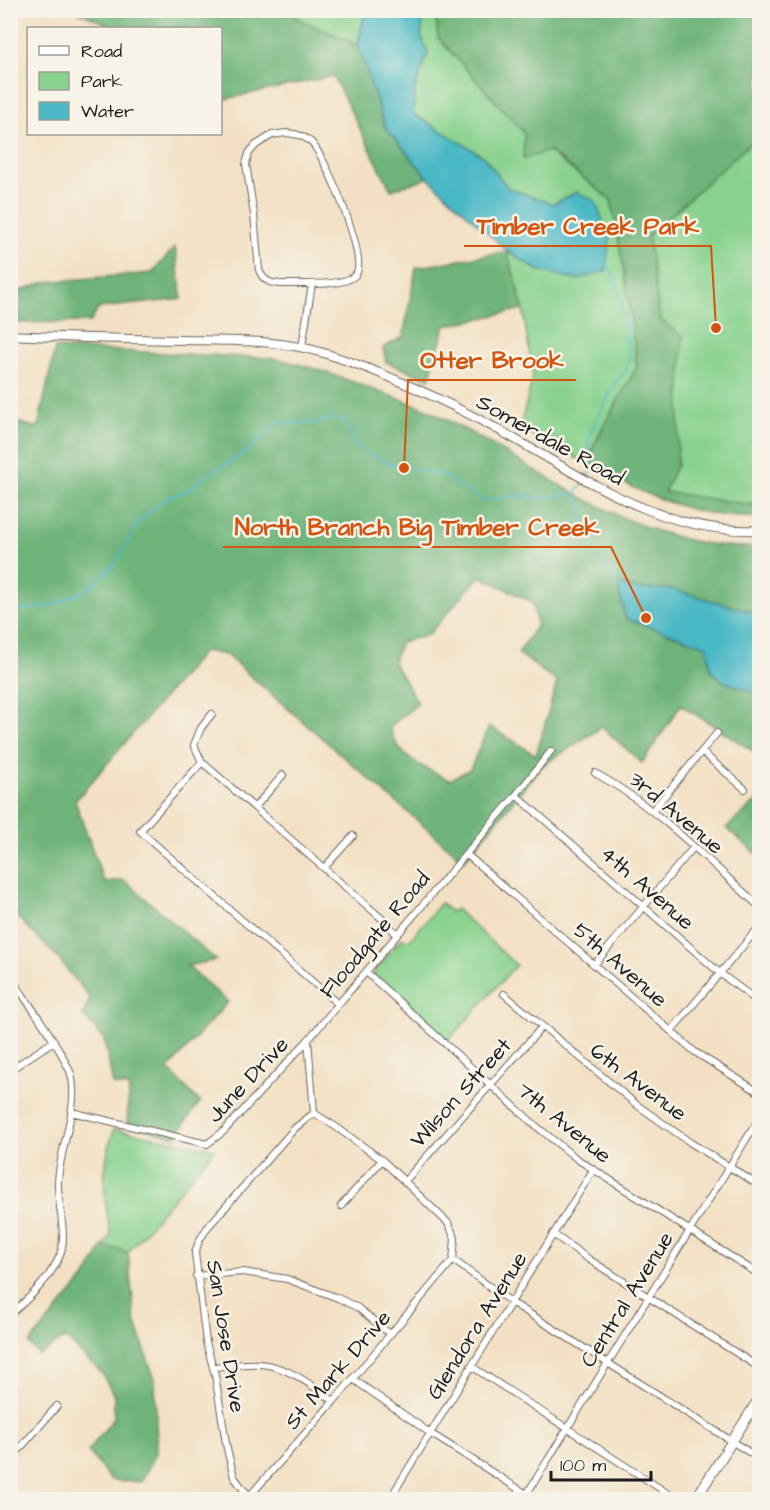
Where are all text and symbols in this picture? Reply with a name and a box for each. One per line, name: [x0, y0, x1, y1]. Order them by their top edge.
legend: [27, 27, 222, 135]
text: Road: [81, 39, 122, 64]
text: Park: [81, 69, 123, 94]
text: Water: [81, 99, 134, 124]
callout: Timber Creek Park: [464, 204, 711, 246]
text: Timber Creek Park: [476, 210, 700, 244]
callout: Otter Brook: [408, 338, 576, 380]
text: Otter Brook: [420, 344, 564, 378]
street label: Somerdale Road: [471, 387, 630, 494]
callout: North Branch Big Timber Creek: [223, 505, 611, 547]
text: North Branch Big Timber Creek: [235, 511, 599, 546]
street label: 3rd Avenue: [622, 764, 730, 862]
street label: 4th Avenue: [593, 839, 701, 938]
street label: Floodgate Road: [313, 865, 438, 1006]
street label: 5th Avenue: [566, 915, 674, 1015]
street label: June Drive: [200, 1030, 296, 1130]
street label: Wilson Street: [403, 1031, 519, 1155]
street label: 6th Avenue: [583, 1036, 693, 1129]
street label: 7th Avenue: [510, 1075, 618, 1171]
street label: Central Avenue: [573, 1226, 681, 1374]
street label: Glendora Avenue: [419, 1246, 535, 1406]
street label: San Jose Drive: [198, 1258, 253, 1415]
street label: St Mark Drive: [278, 1304, 399, 1436]
scale bar: [551, 1444, 652, 1482]
text: 100 m: [560, 1453, 606, 1478]

